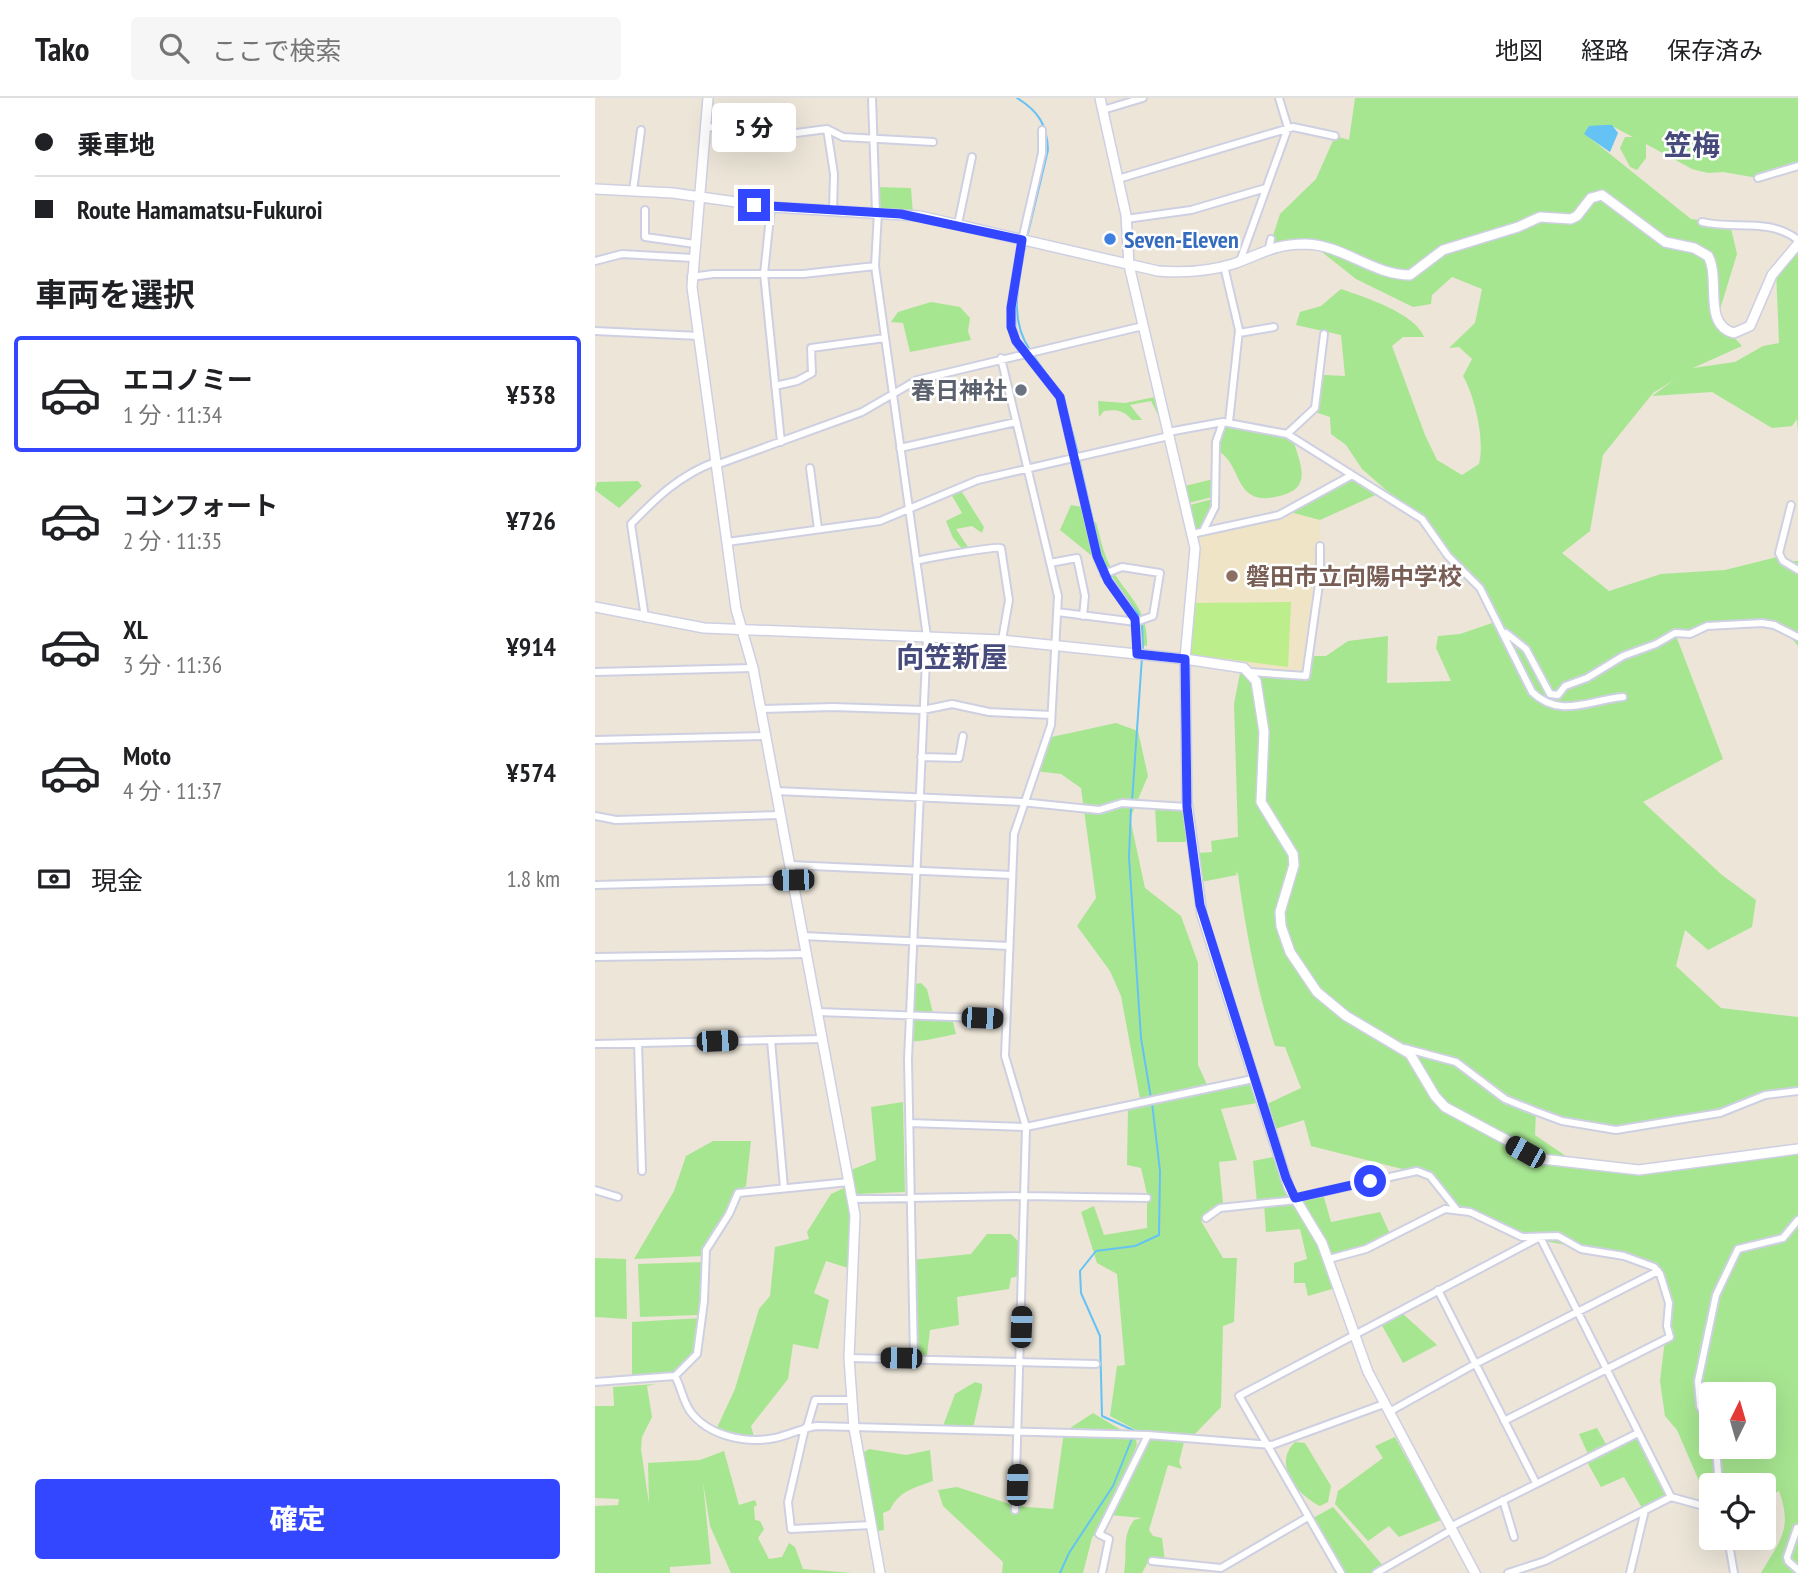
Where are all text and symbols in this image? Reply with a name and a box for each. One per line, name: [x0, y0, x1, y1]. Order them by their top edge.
search box: [131, 17, 621, 80]
text: Tako: [35, 27, 89, 70]
icon: search: [155, 29, 193, 67]
text: ここで検索: [211, 34, 341, 67]
text: 地図: [1495, 35, 1543, 66]
text: 経路: [1581, 35, 1629, 66]
text: 保存済み: [1667, 35, 1763, 66]
callout: 5 分: [712, 104, 796, 153]
text: 5 分: [735, 113, 773, 142]
district label: 笠梅: [1664, 126, 1720, 163]
text: 乗車地: [77, 128, 155, 161]
route end: [738, 189, 770, 221]
text: Route Hamamatsu-Fukuroi: [77, 193, 323, 226]
place label: Seven-Eleven: [1124, 224, 1239, 255]
marker: Seven-Eleven: [1102, 231, 1118, 247]
text: 車両を選択: [35, 273, 195, 315]
icon: car: [39, 363, 102, 426]
text: エコノミー: [123, 363, 253, 396]
place label: 春日神社: [911, 375, 1007, 406]
text: ¥538: [506, 378, 556, 411]
marker: 春日神社: [1013, 382, 1029, 398]
text: 1 分 · 11:34: [123, 400, 222, 429]
icon: car: [39, 489, 102, 552]
text: コンフォート: [123, 489, 278, 522]
text: ¥726: [506, 504, 556, 537]
text: 2 分 · 11:35: [123, 526, 222, 555]
place label: 磐田市立向陽中学校: [1246, 561, 1462, 592]
marker: 磐田市立向陽中学校: [1224, 568, 1240, 584]
text: XL: [123, 613, 148, 646]
icon: car: [39, 615, 102, 678]
text: ¥914: [506, 630, 556, 663]
district label: 向笠新屋: [896, 638, 1008, 675]
text: 3 分 · 11:36: [123, 650, 222, 679]
text: Moto: [123, 739, 171, 772]
icon: car: [39, 741, 102, 804]
text: ¥574: [506, 756, 556, 789]
text: 4 分 · 11:37: [123, 776, 222, 805]
icon: cash: [35, 860, 73, 898]
text: 現金: [91, 864, 143, 897]
text: 1.8 km: [506, 864, 560, 893]
car: [772, 869, 815, 891]
car: [961, 1007, 1004, 1029]
car: [696, 1030, 739, 1052]
car: [1502, 1133, 1549, 1171]
route start: [1354, 1165, 1386, 1197]
car: [1010, 1306, 1033, 1348]
car: [880, 1347, 923, 1369]
north arrow: [1699, 1382, 1776, 1460]
map controls: [1699, 1382, 1776, 1550]
car: [1006, 1464, 1029, 1506]
button: locate: [1699, 1473, 1776, 1550]
button: 確定: [35, 1479, 560, 1559]

